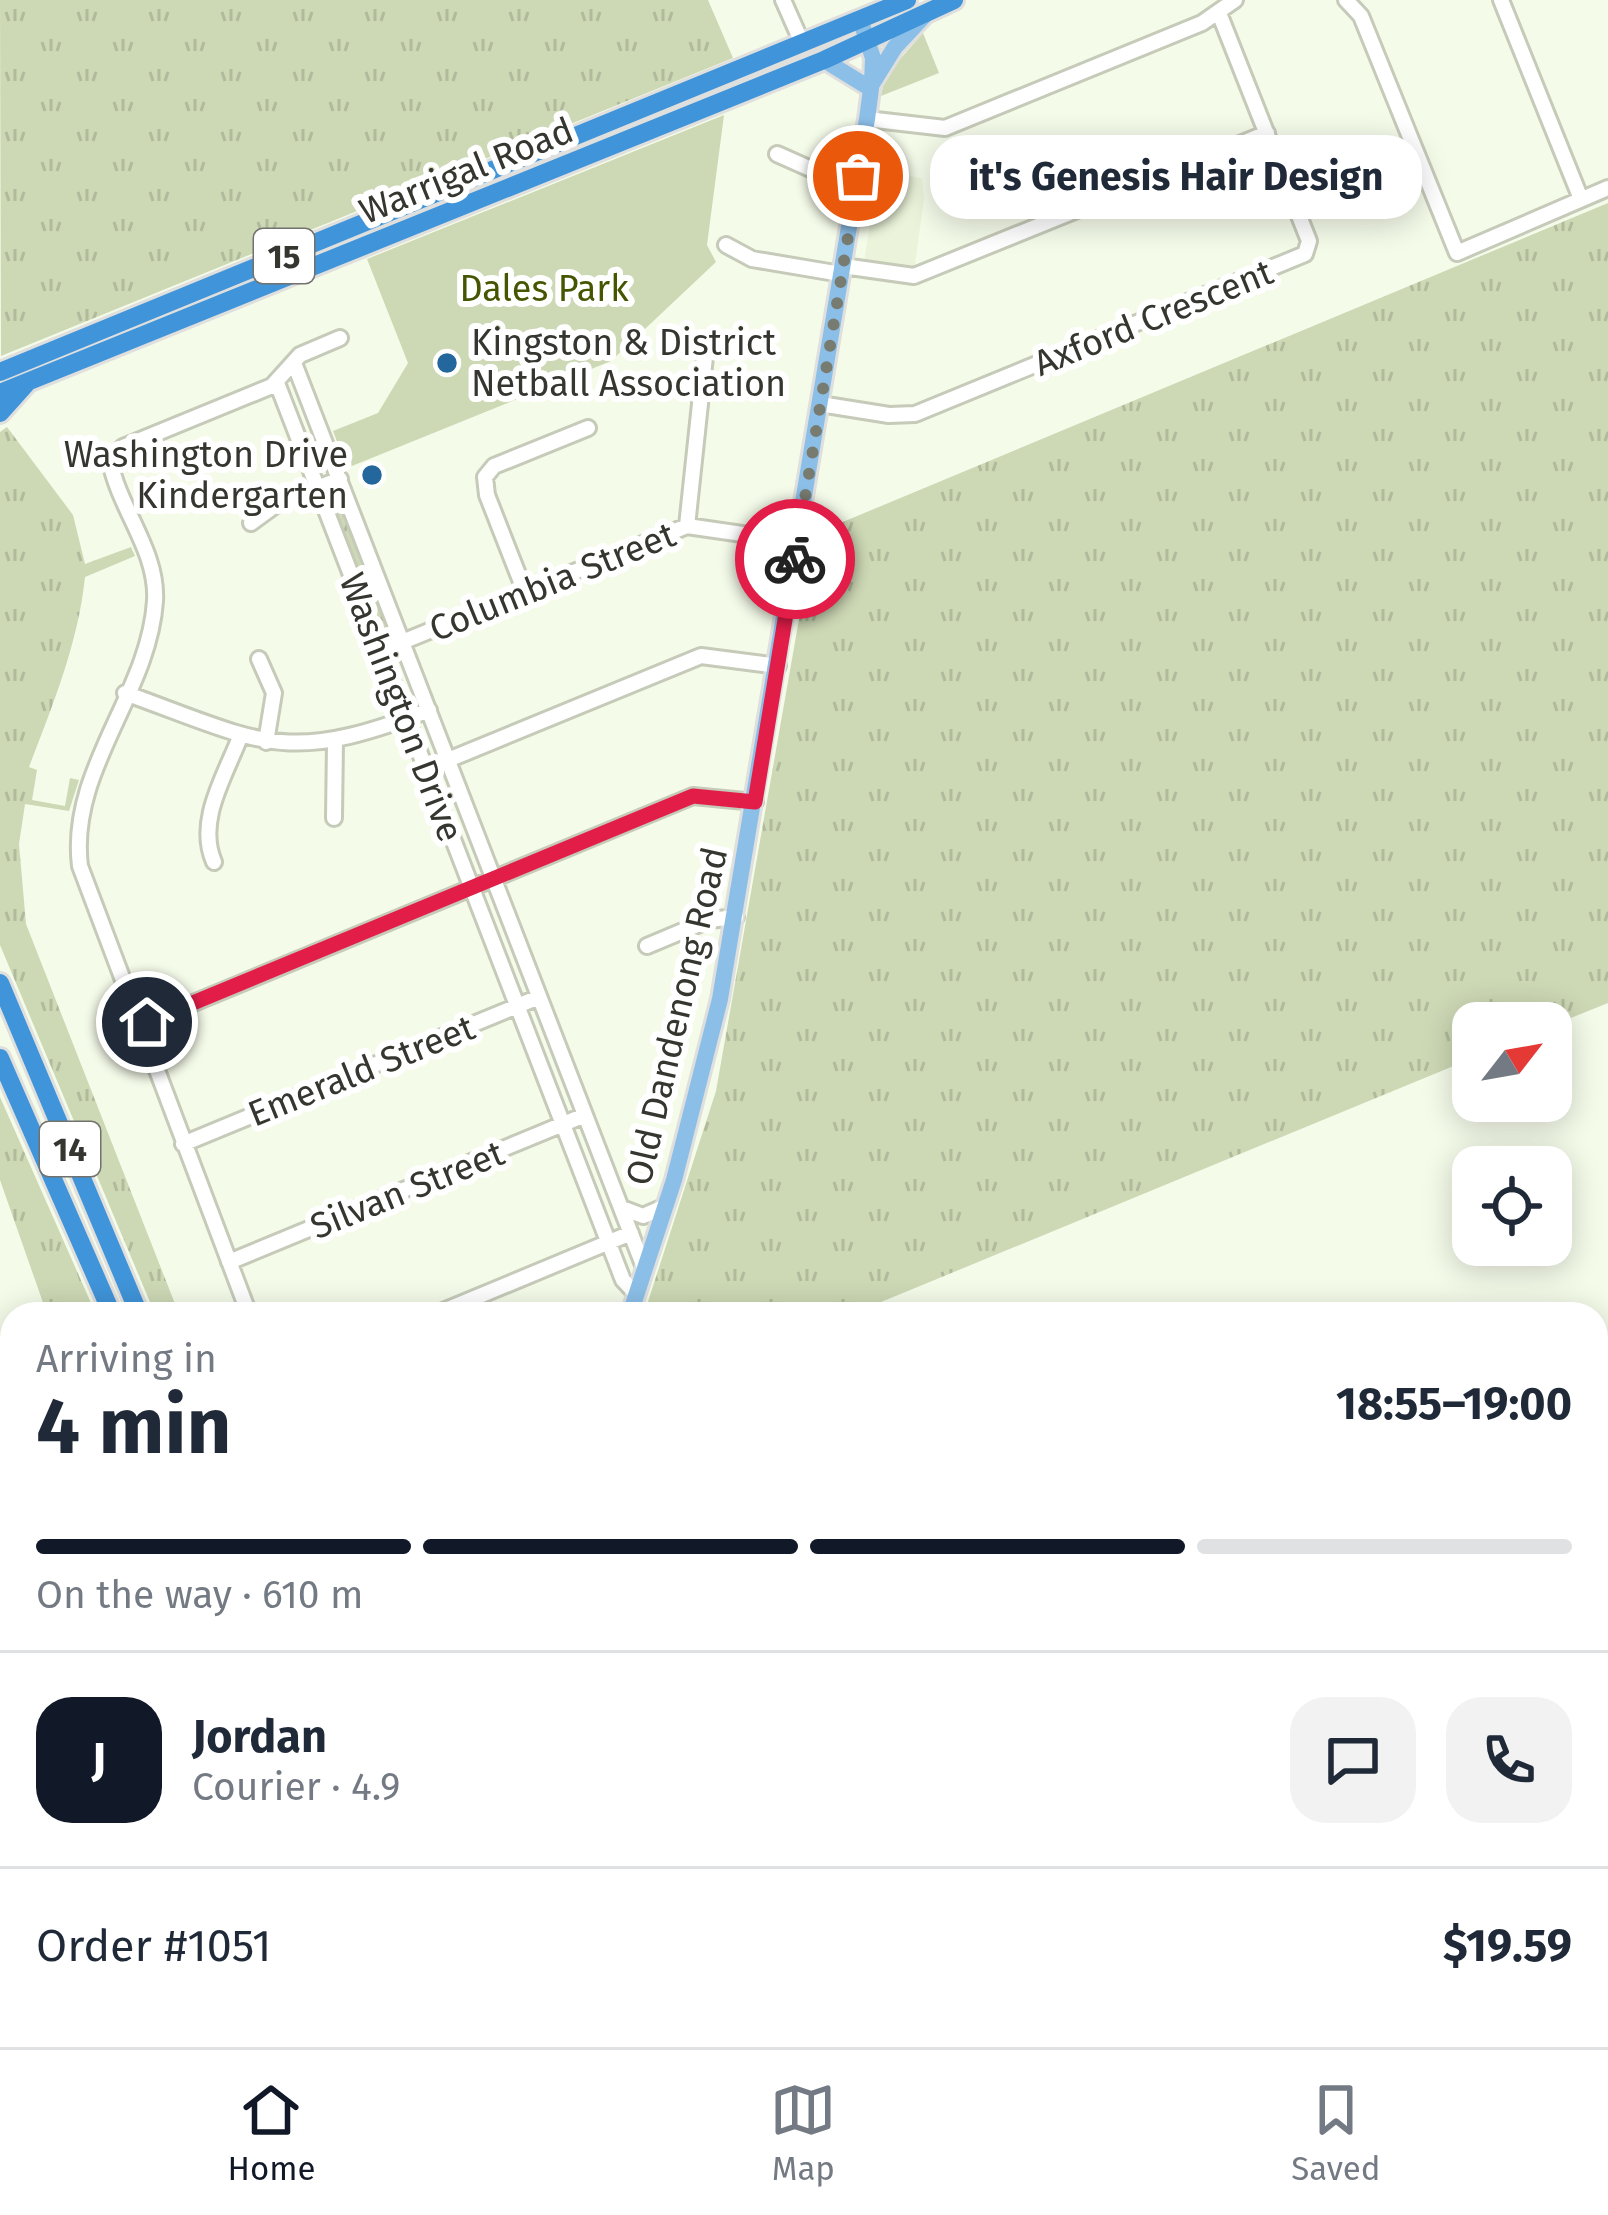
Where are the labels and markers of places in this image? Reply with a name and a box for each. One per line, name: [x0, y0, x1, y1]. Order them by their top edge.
pin: [807, 125, 909, 227]
callout: it's Genesis Hair Design: [930, 134, 1422, 218]
place label: Kingston & District Netball Association: [471, 321, 786, 406]
marker: Kingston & District Netball Association: [434, 350, 460, 376]
place label: Washington Drive Kindergarten: [64, 433, 348, 518]
marker: Washington Drive Kindergarten: [359, 462, 385, 488]
pin: [96, 971, 198, 1073]

